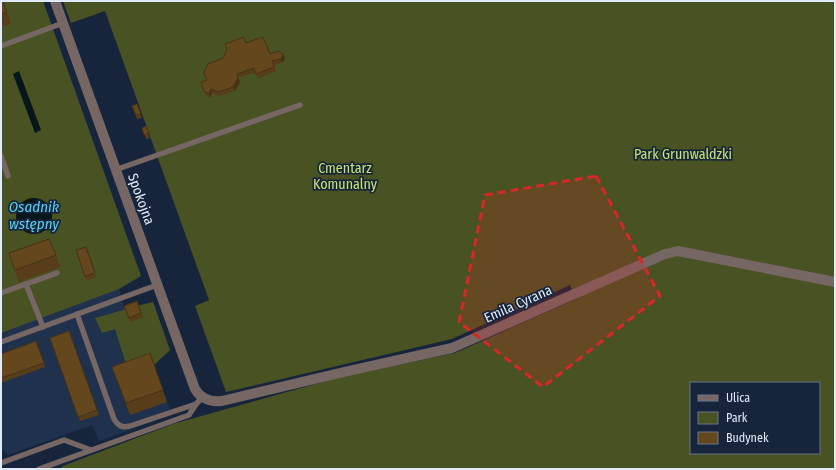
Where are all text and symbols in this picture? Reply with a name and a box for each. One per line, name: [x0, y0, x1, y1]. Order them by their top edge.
park label: Park Grunwaldzki: [634, 146, 732, 163]
park label: Cmentarz Komunalny: [313, 160, 378, 193]
street label: Spokojna: [124, 171, 158, 227]
water label: Osadnik wstępny: [9, 198, 60, 233]
street label: Emila Cyrana: [481, 281, 555, 327]
legend: [690, 382, 820, 454]
text: Ulica: [726, 391, 750, 405]
text: Park: [726, 411, 748, 425]
text: Budynek: [726, 431, 769, 445]

